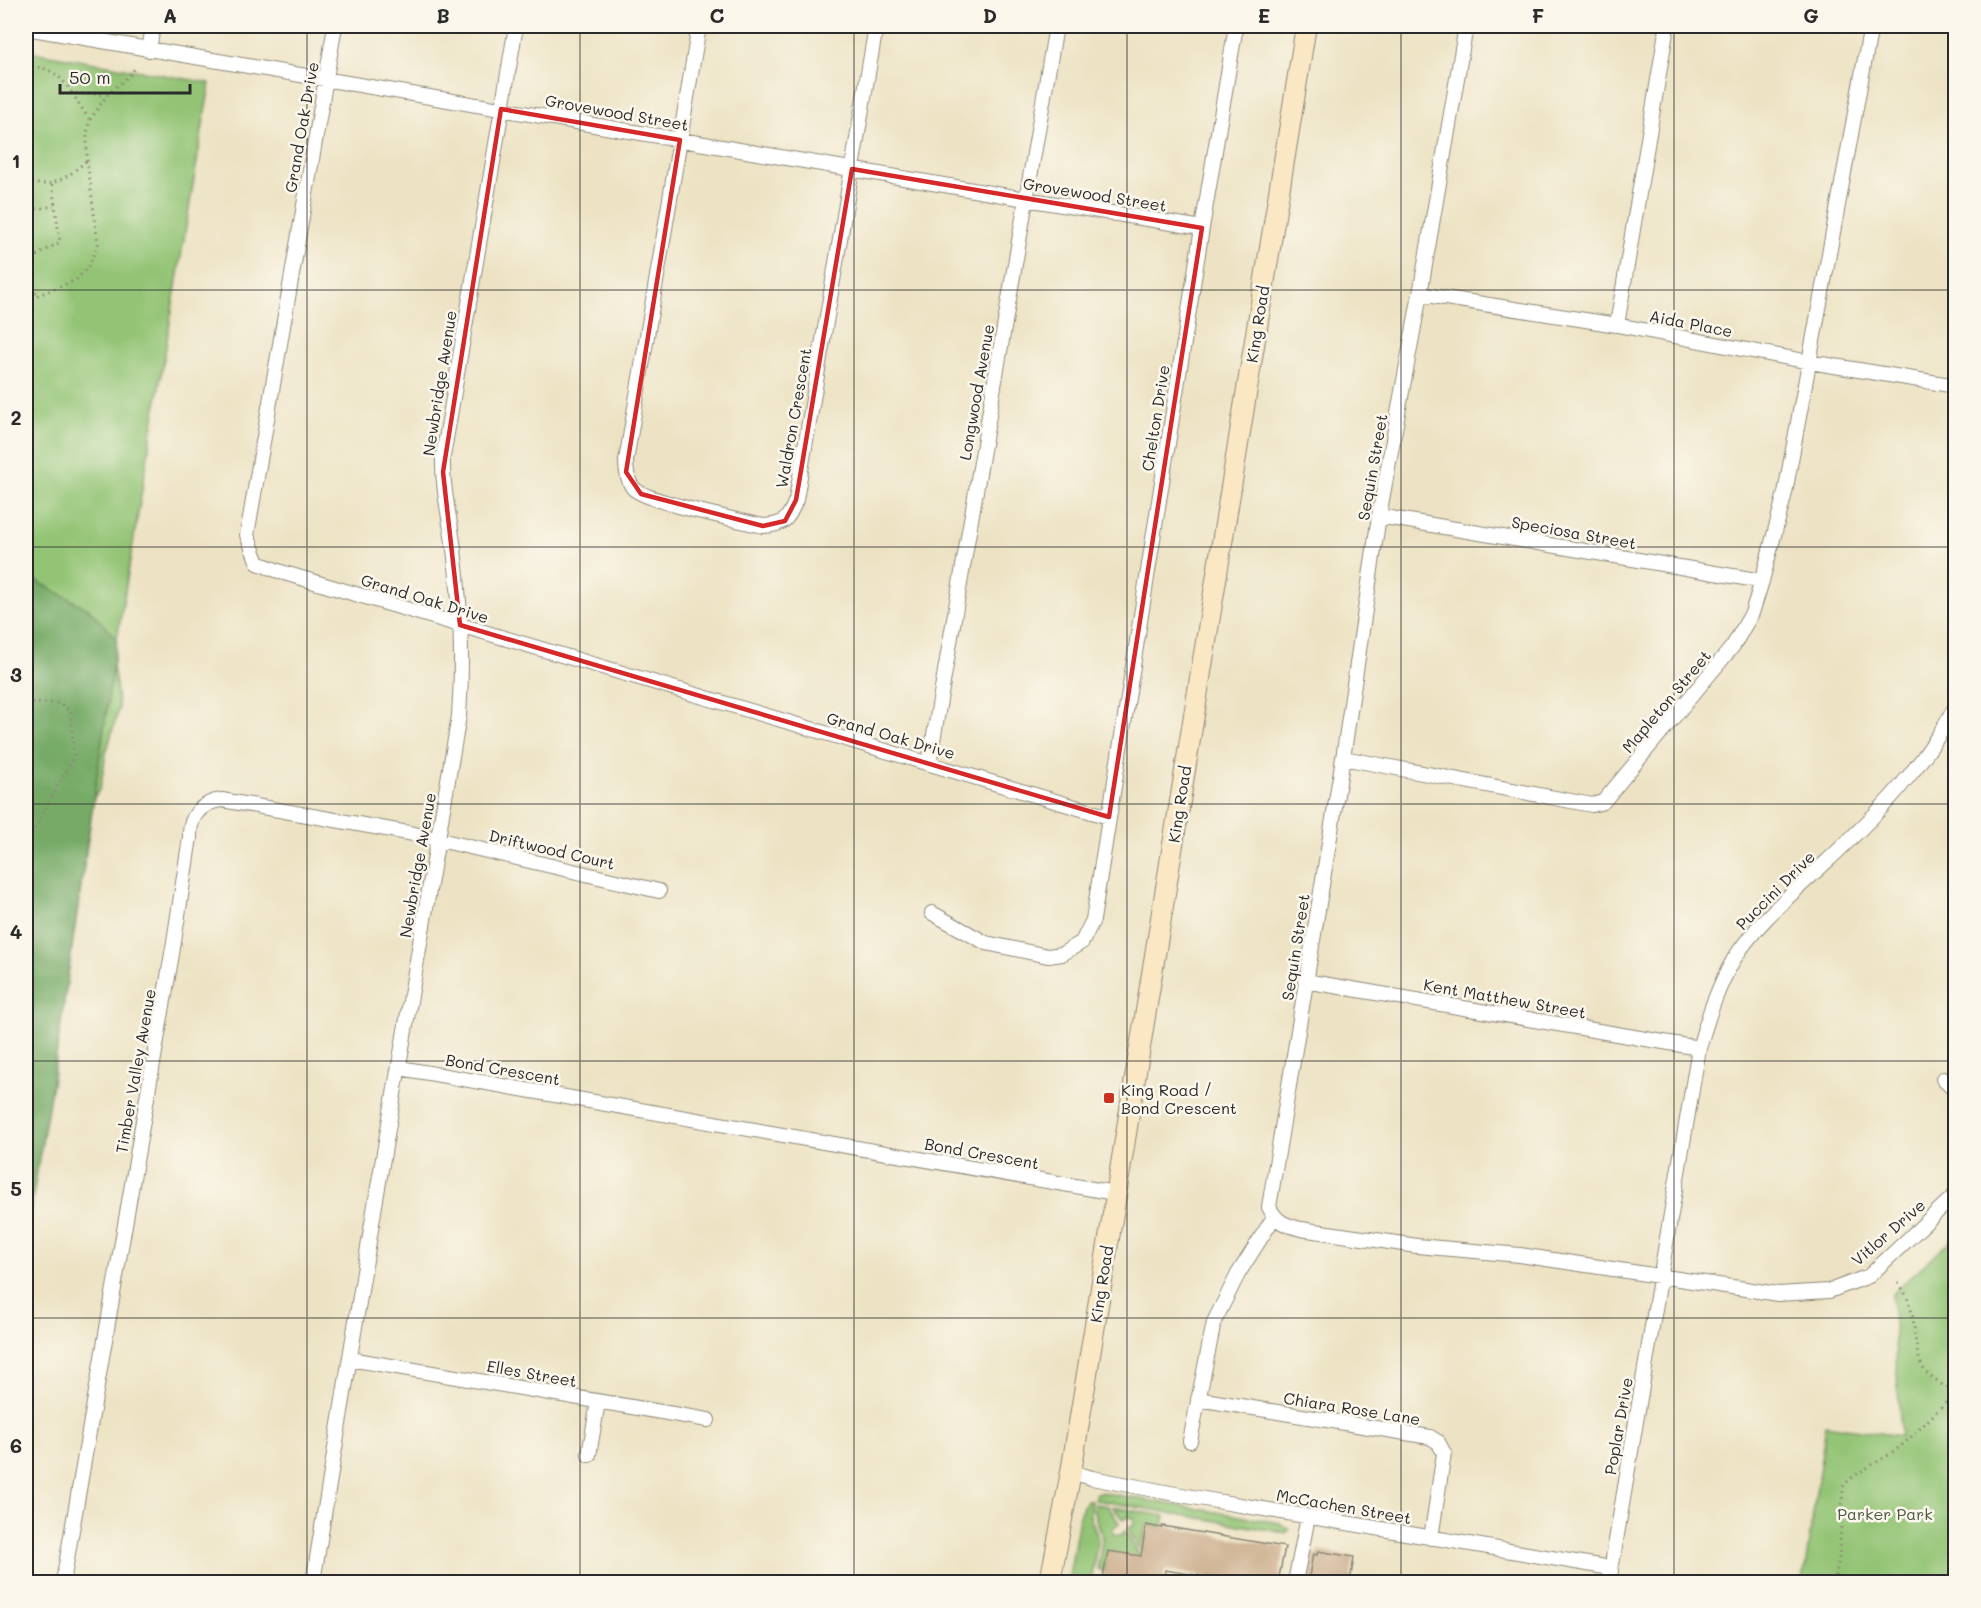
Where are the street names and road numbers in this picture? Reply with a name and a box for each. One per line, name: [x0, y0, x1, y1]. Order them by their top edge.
street label: Grand Oak Drive: [279, 60, 323, 194]
street label: Grovewood Street: [544, 89, 690, 135]
street label: Grovewood Street: [1022, 172, 1168, 216]
street label: King Road: [1241, 284, 1273, 364]
street label: Aida Place: [1648, 305, 1734, 341]
street label: Newbridge Avenue: [417, 309, 461, 457]
street label: Longwood Avenue: [954, 322, 998, 462]
street label: Waldron Crescent: [770, 346, 816, 490]
street label: Chelton Drive: [1136, 363, 1174, 473]
street label: Sequin Street: [1352, 412, 1392, 522]
street label: Speciosa Street: [1510, 511, 1638, 553]
street label: Grand Oak Drive: [359, 569, 491, 627]
street label: Mapleton Street: [1617, 645, 1715, 757]
street label: Grand Oak Drive: [824, 707, 958, 763]
street label: King Road: [1163, 764, 1195, 844]
street label: Newbridge Avenue: [394, 791, 440, 939]
street label: Driftwood Court: [487, 824, 617, 874]
street label: Puccini Drive: [1731, 846, 1819, 934]
street label: Sequin Street: [1276, 892, 1314, 1002]
street label: Kent Matthew Street: [1422, 973, 1588, 1023]
street label: Timber Valley Avenue: [110, 987, 160, 1155]
street label: Bond Crescent: [444, 1049, 562, 1089]
street label: Bond Crescent: [923, 1133, 1041, 1173]
street label: Vitlor Drive: [1847, 1194, 1929, 1270]
street label: King Road: [1085, 1244, 1117, 1324]
street label: Elles Street: [485, 1355, 579, 1391]
street label: Poplar Drive: [1599, 1376, 1637, 1476]
street label: Chiara Rose Lane: [1282, 1387, 1422, 1429]
street label: McCachen Street: [1275, 1484, 1413, 1528]

